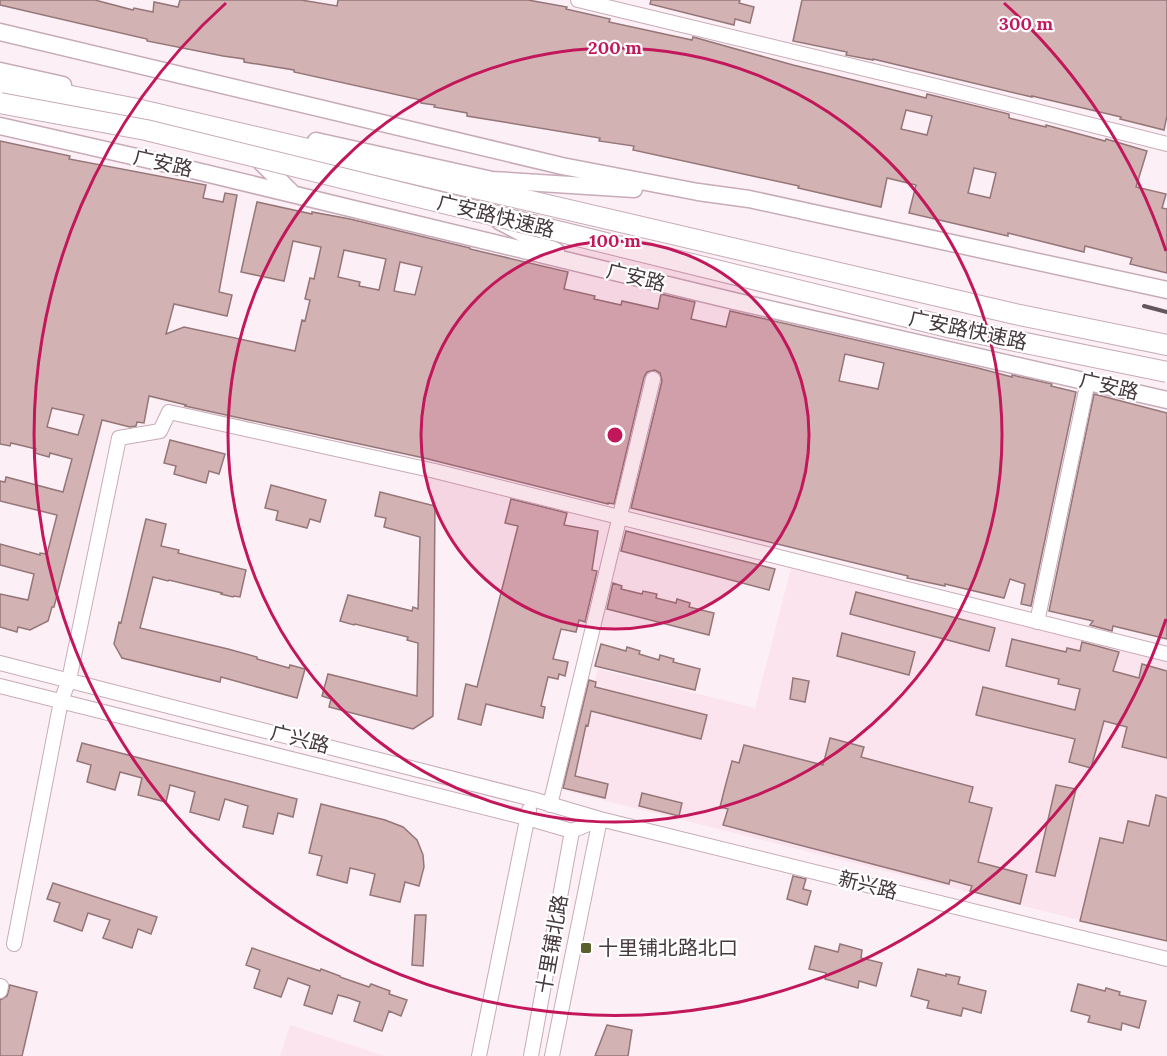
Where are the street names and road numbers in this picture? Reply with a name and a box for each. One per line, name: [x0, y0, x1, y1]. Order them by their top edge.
street label: 广安路: [131, 144, 195, 181]
street label: 广安路快速路: [435, 189, 557, 242]
street label: 广安路: [604, 257, 668, 296]
street label: 广安路快速路: [907, 305, 1029, 354]
street label: 广安路: [1077, 367, 1141, 404]
street label: 广兴路: [268, 719, 332, 758]
street label: 新兴路: [836, 865, 900, 904]
street label: 十里铺北路: [531, 893, 573, 995]

